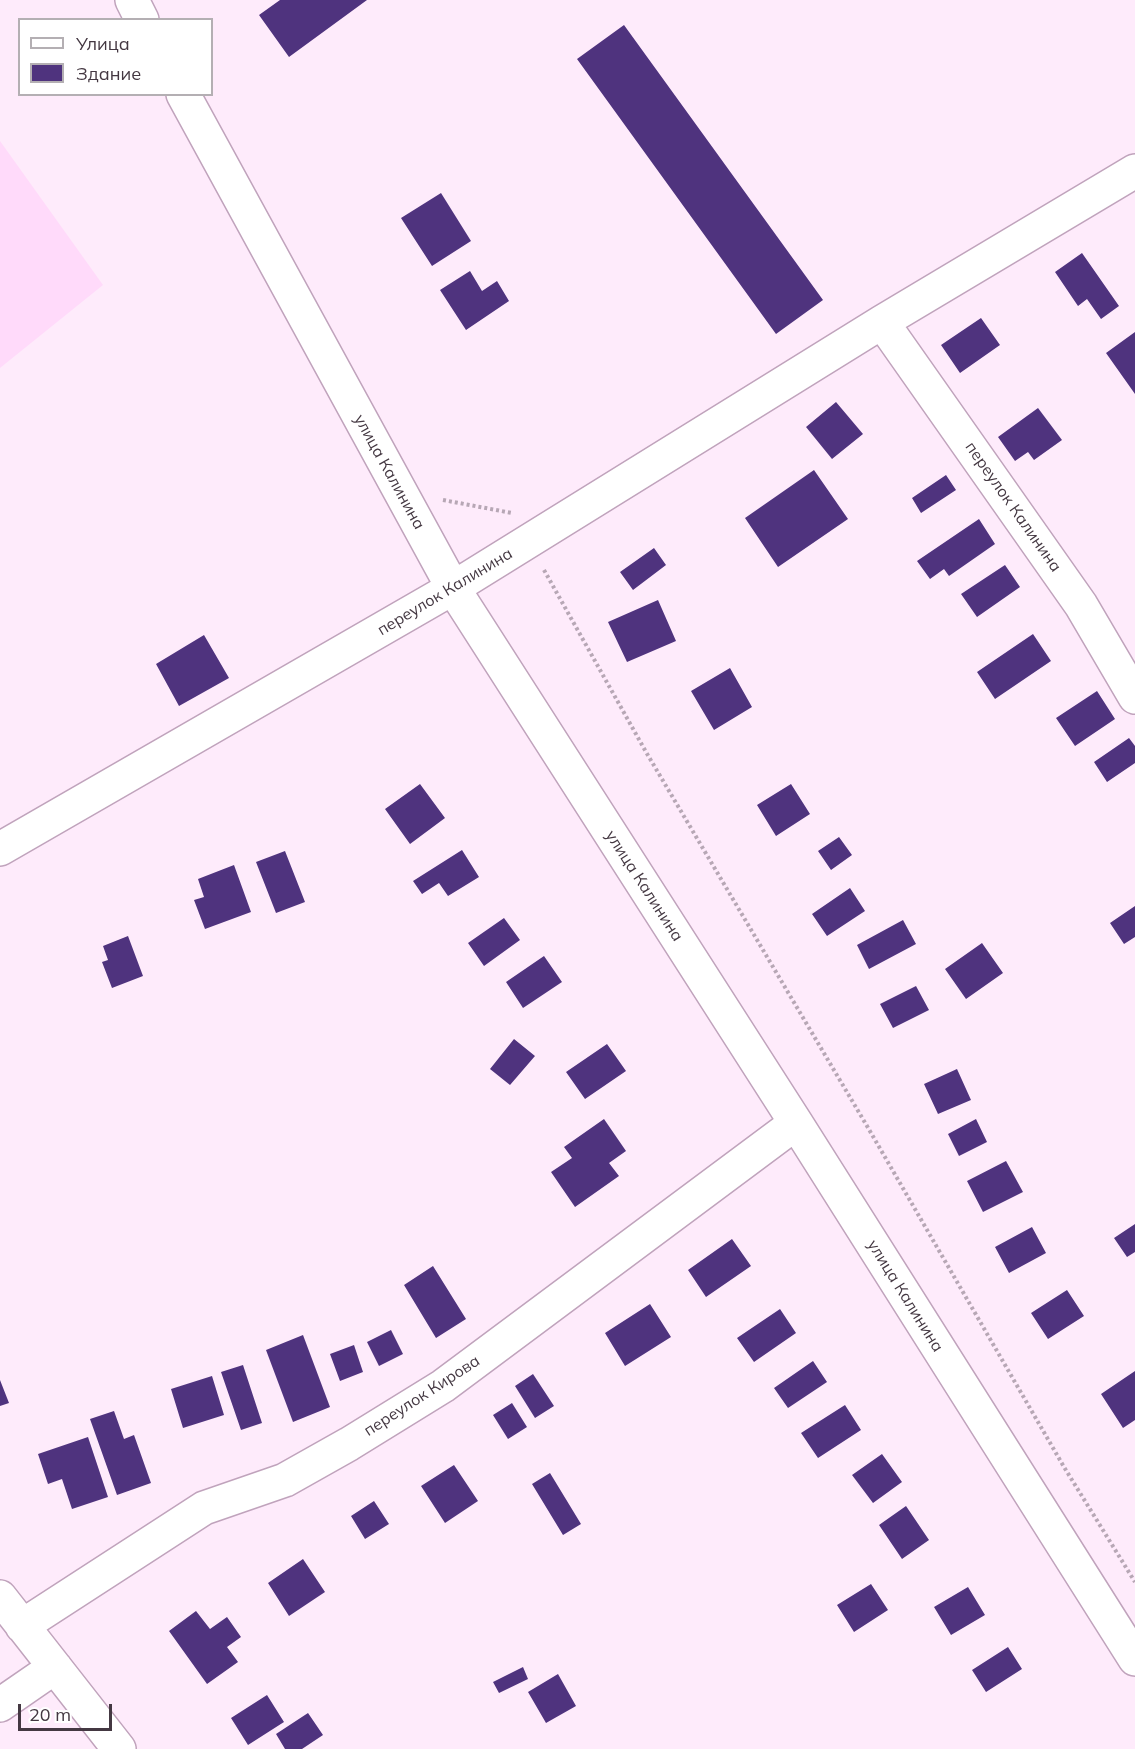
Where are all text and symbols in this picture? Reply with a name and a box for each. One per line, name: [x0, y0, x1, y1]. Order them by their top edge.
legend: [18, 18, 213, 96]
text: Улица: [76, 32, 130, 55]
text: Здание: [76, 62, 141, 85]
street label: улица Калинина: [349, 411, 429, 533]
street label: переулок Калинина: [961, 438, 1065, 576]
street label: переулок Калинина: [374, 544, 516, 640]
street label: улица Калинина: [601, 827, 687, 945]
street label: улица Калинина: [863, 1236, 947, 1356]
street label: переулок Кирова: [360, 1351, 484, 1441]
scale bar: [21, 1692, 116, 1730]
text: 20 m: [29, 1703, 71, 1726]

